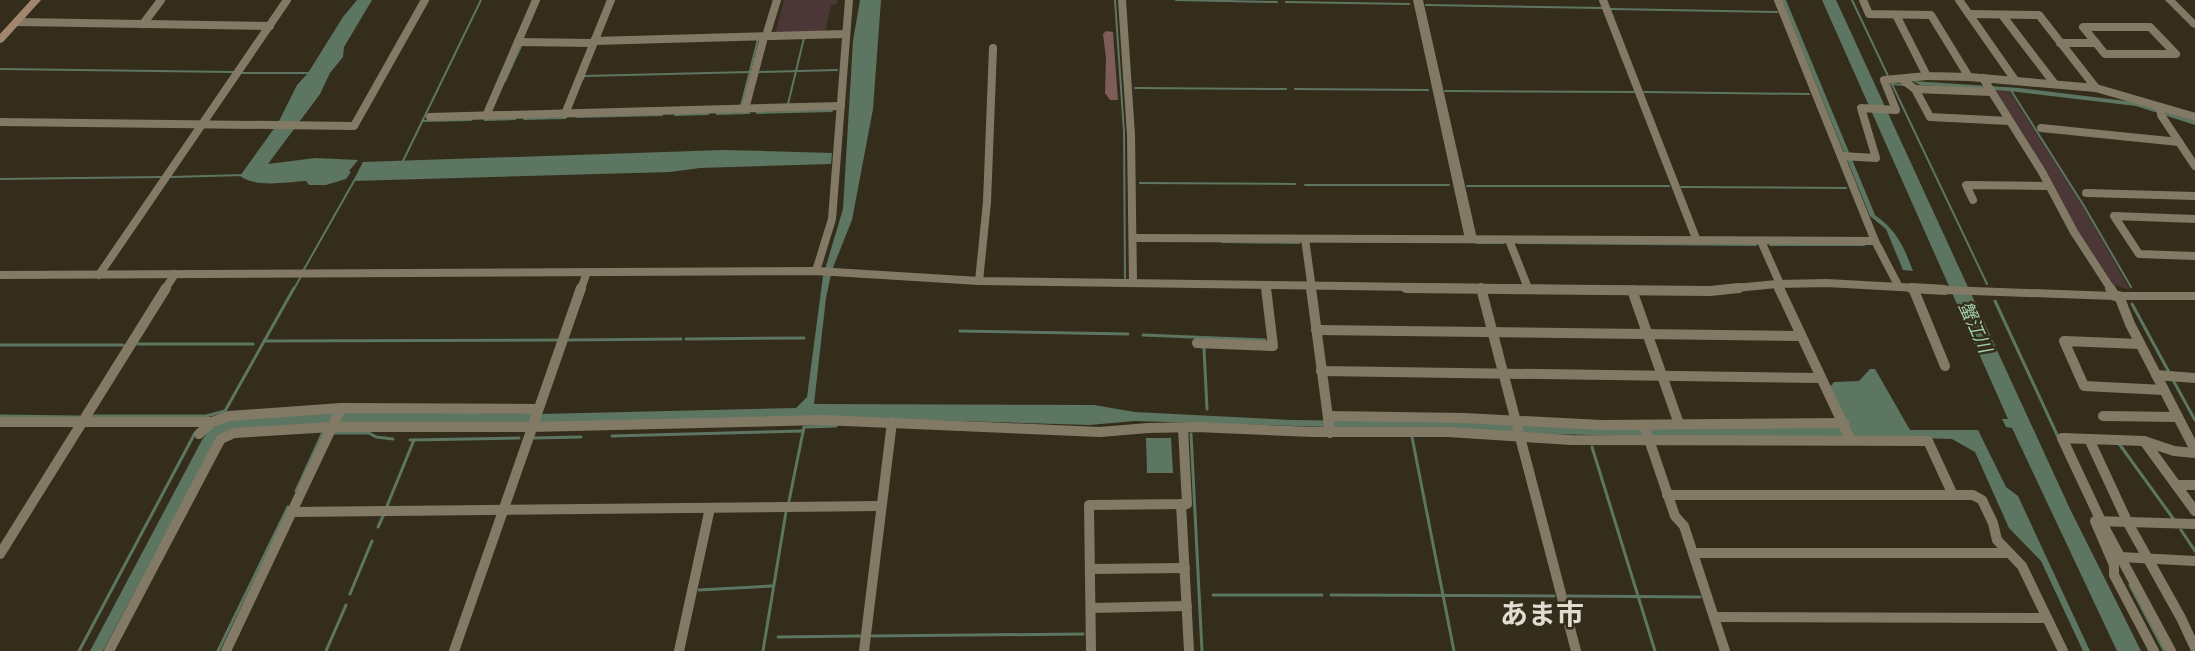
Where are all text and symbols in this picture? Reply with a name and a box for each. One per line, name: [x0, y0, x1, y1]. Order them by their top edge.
water label: 蟹江川: [1954, 297, 1999, 358]
district label: あま市: [1500, 594, 1584, 631]

